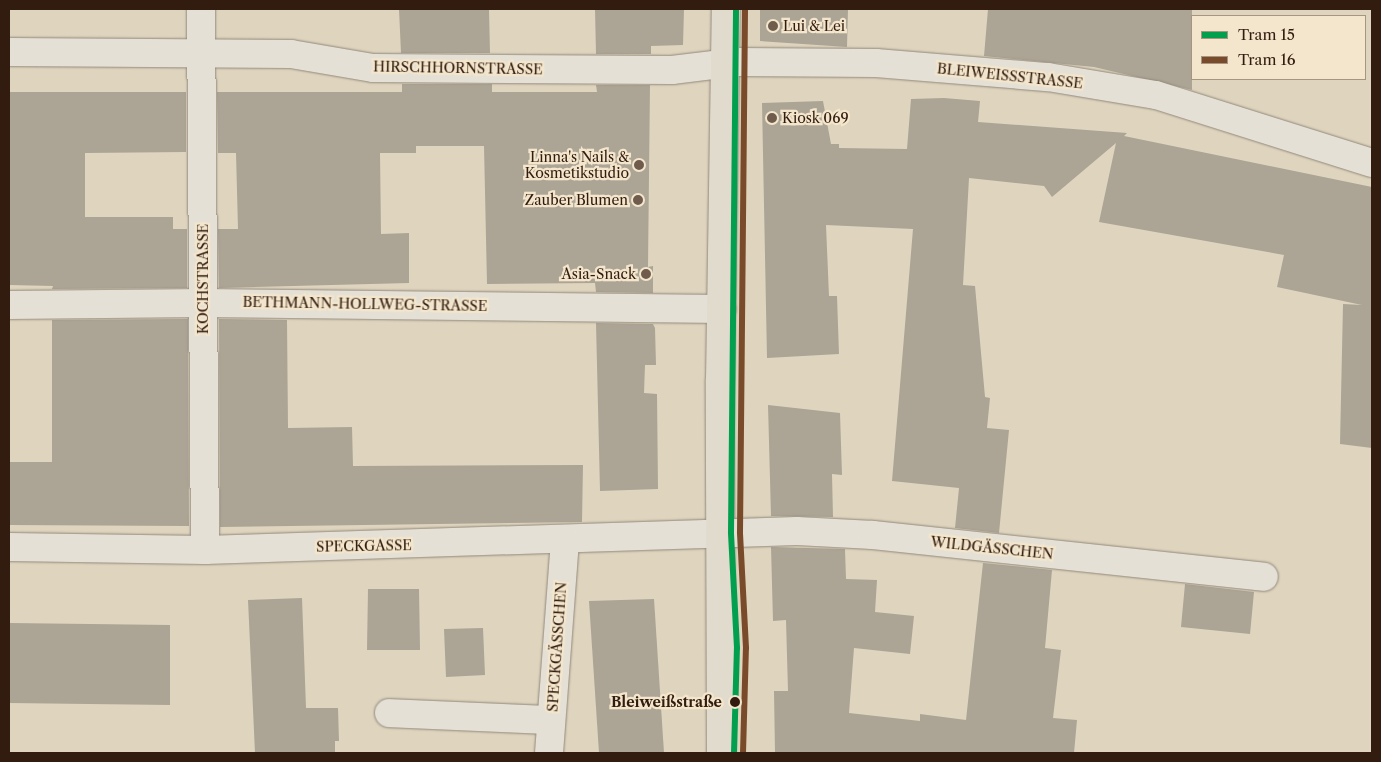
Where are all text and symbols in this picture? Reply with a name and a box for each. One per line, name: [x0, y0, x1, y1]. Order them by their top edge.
legend: [1191, 15, 1366, 80]
place label: Lui & Lei: [783, 18, 845, 34]
marker: Lui & Lei: [767, 20, 779, 32]
text: Tram 15: [1238, 25, 1295, 44]
text: Tram 16: [1238, 50, 1296, 69]
street label: HIRSCHHORNSTRASSE: [373, 58, 543, 78]
street label: BLEIWEISSSTRASSE: [936, 60, 1084, 92]
place label: Kiosk 069: [782, 110, 849, 126]
marker: Kiosk 069: [766, 112, 778, 124]
place label: Linna's Nails & Kosmetikstudio: [525, 149, 629, 182]
marker: Linna's Nails & Kosmetikstudio: [633, 159, 645, 171]
place label: Zauber Blumen: [525, 192, 628, 208]
marker: Zauber Blumen: [632, 194, 644, 206]
street label: KOCHSTRASSE: [195, 224, 211, 334]
place label: Asia-Snack: [562, 266, 636, 282]
marker: Asia-Snack: [640, 268, 652, 280]
street label: BETHMANN-HOLLWEG-STRASSE: [242, 293, 488, 315]
street label: WILDGÄSSCHEN: [930, 533, 1054, 563]
street label: SPECKGASSE: [316, 537, 412, 555]
street label: SPECKGÄSSCHEN: [544, 581, 570, 713]
marker: Bleiweißstraße: [726, 693, 744, 711]
place label: Bleiweißstraße: [611, 694, 722, 710]

